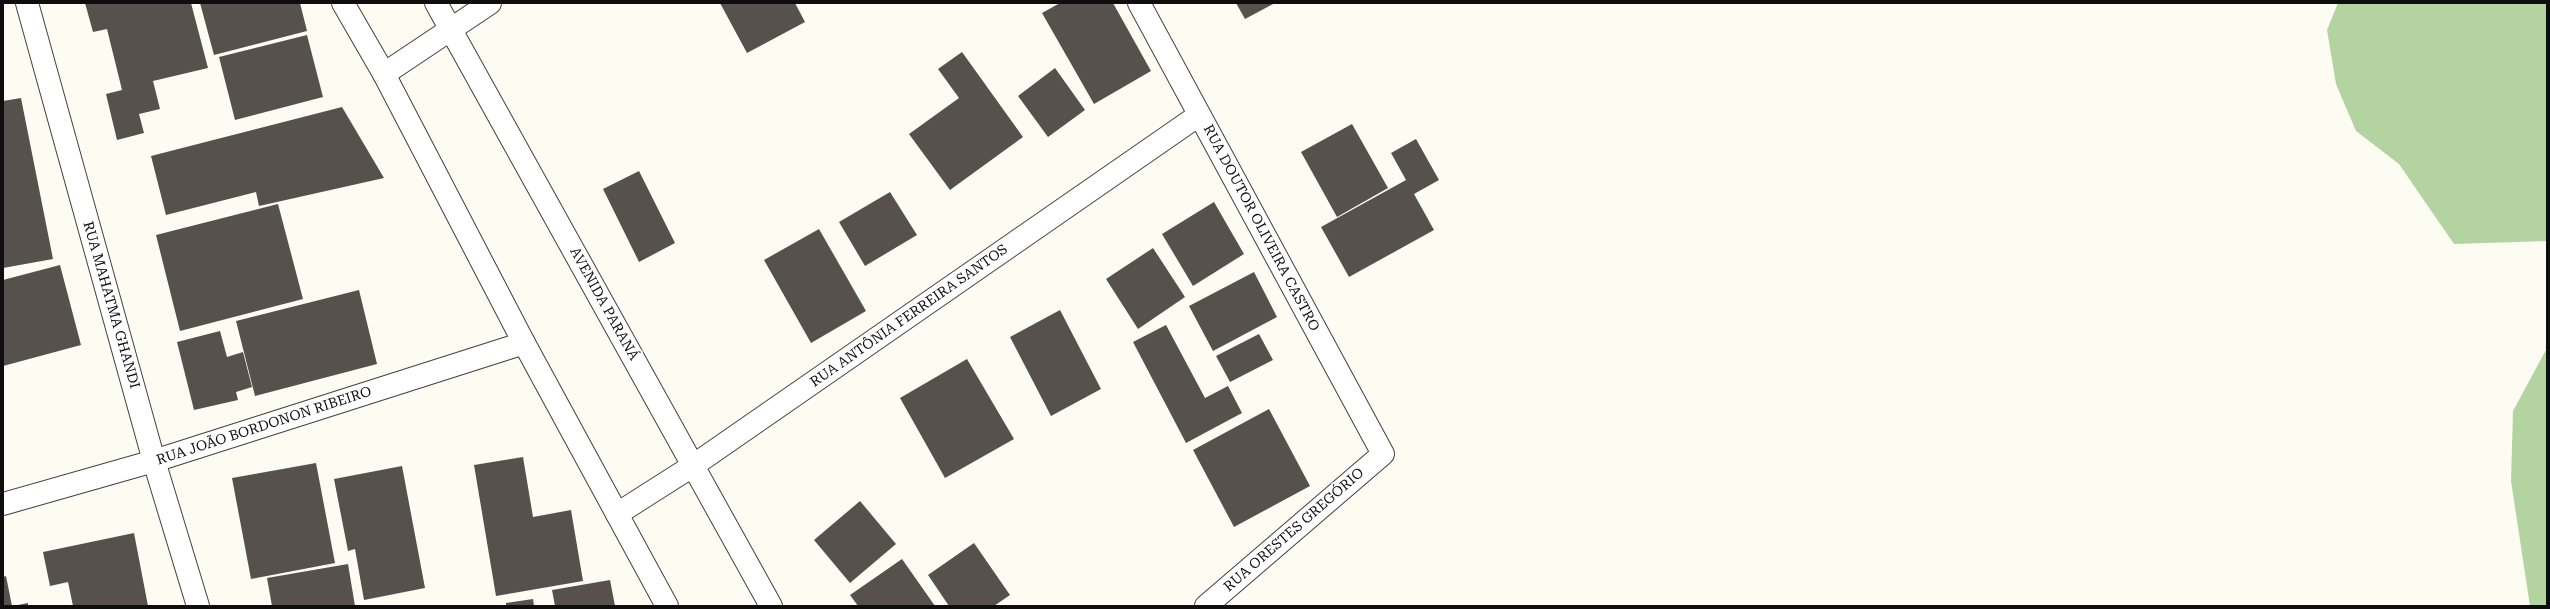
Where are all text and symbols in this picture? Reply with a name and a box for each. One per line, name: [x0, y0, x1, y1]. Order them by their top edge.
street label: RUA DOUTOR OLIVEIRA CASTRO: [1199, 122, 1323, 334]
street label: RUA MAHATMA GHANDI: [79, 219, 143, 391]
street label: RUA ANTÔNIA FERREIRA SANTOS: [807, 241, 1011, 391]
street label: AVENIDA PARANÁ: [566, 245, 642, 363]
street label: RUA JOÃO BORDONON RIBEIRO: [154, 383, 374, 469]
street label: RUA ORESTES GREGÓRIO: [1221, 465, 1367, 595]

